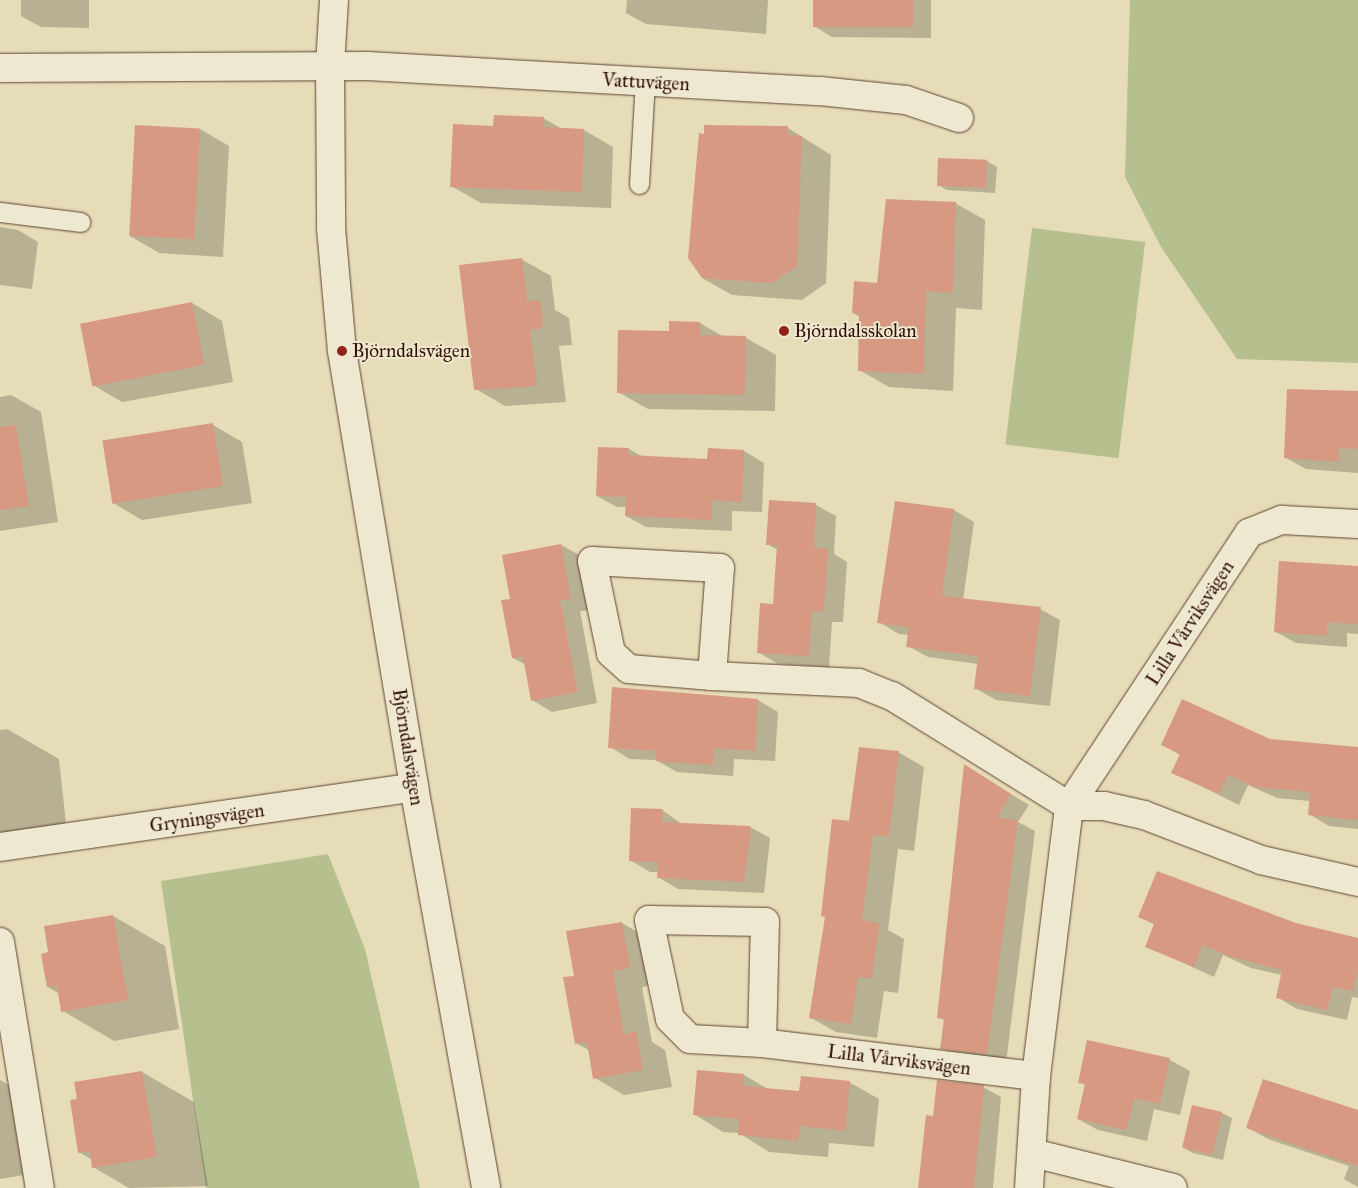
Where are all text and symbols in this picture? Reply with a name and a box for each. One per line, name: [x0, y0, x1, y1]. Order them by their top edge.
street label: Vattuvägen: [602, 68, 690, 96]
place label: Björndalsskolan: [794, 320, 916, 342]
marker: Björndalsskolan: [778, 325, 790, 337]
place label: Björndalsvägen: [352, 340, 470, 362]
marker: Björndalsvägen: [336, 345, 348, 357]
street label: Lilla Vårviksvägen: [1141, 556, 1239, 690]
street label: Björndalsvägen: [388, 687, 428, 807]
street label: Gryningsvägen: [148, 799, 266, 837]
street label: Lilla Vårviksvägen: [826, 1040, 972, 1080]

